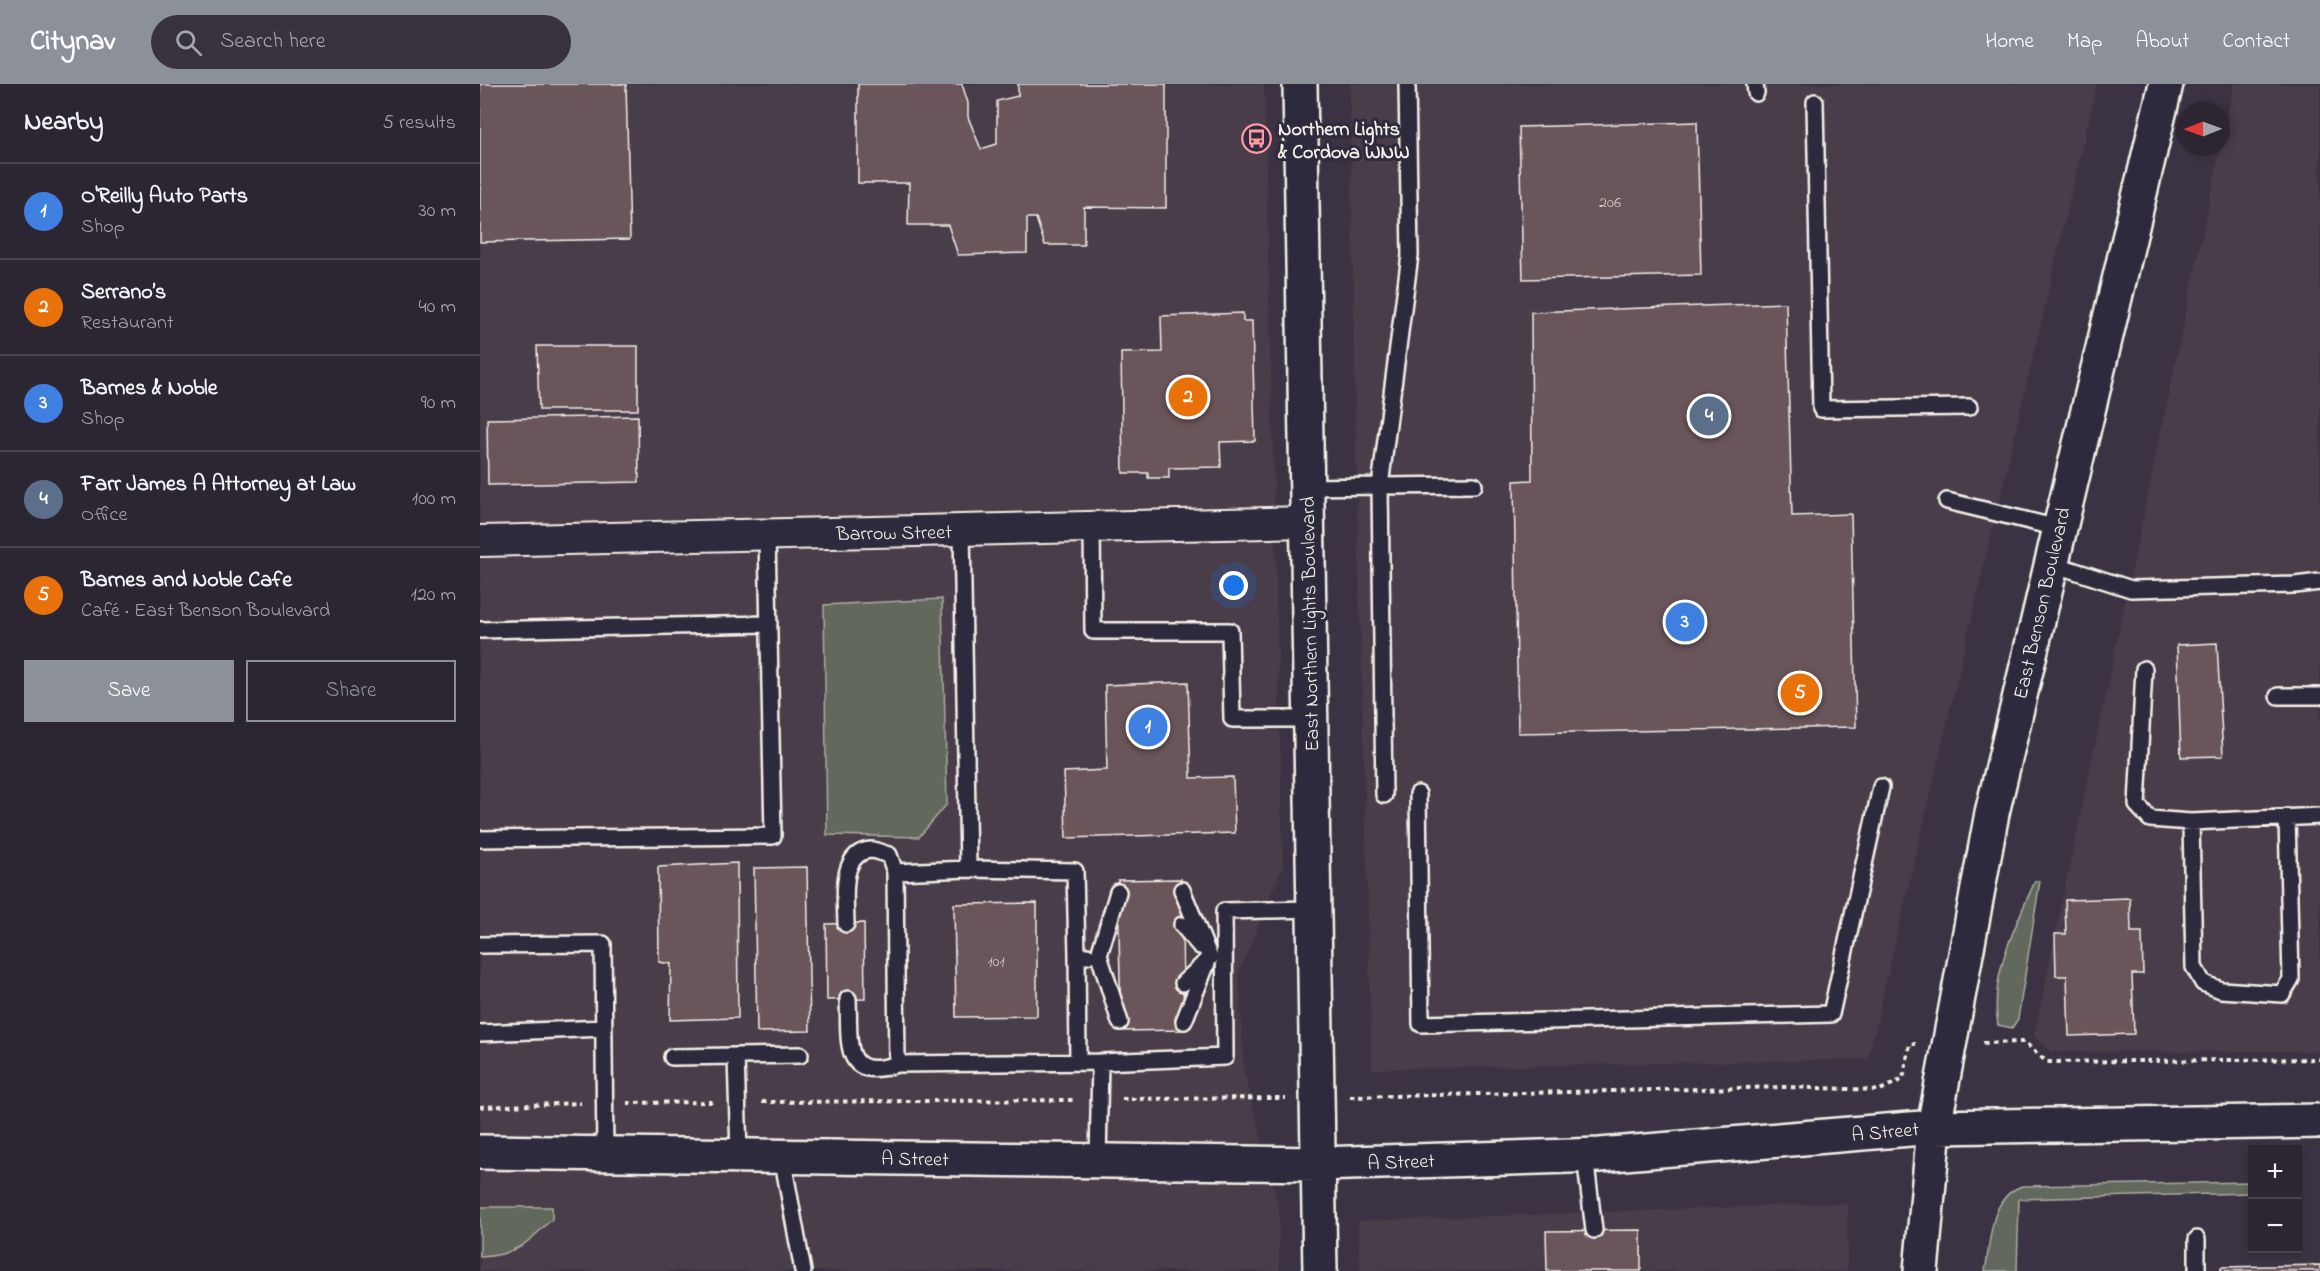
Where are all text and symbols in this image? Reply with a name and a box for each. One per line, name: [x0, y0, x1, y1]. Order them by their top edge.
search box: [151, 15, 571, 69]
text: Citynav: [30, 22, 115, 63]
icon: search: [172, 26, 205, 59]
text: Search here: [220, 26, 326, 58]
text: Home: [1985, 27, 2034, 57]
text: Map: [2067, 27, 2102, 57]
text: About: [2135, 27, 2189, 57]
text: Contact: [2222, 27, 2290, 57]
north arrow: [2176, 102, 2230, 156]
text: Nearby: [24, 104, 103, 142]
text: 5 results: [383, 109, 456, 138]
place label: Northern Lights & Cordova WNW: [1277, 116, 1409, 168]
bus stop icon: Northern Lights & Cordova WNW: [1241, 123, 1273, 155]
text: O'Reilly Auto Parts: [81, 181, 248, 213]
house number: 206: [1599, 191, 1621, 215]
text: 1: [40, 197, 47, 226]
text: 30 m: [419, 197, 456, 226]
text: Shop: [81, 213, 125, 242]
text: Serrano’s: [81, 277, 166, 309]
text: 2: [39, 293, 48, 322]
text: 40 m: [419, 293, 456, 322]
text: Restaurant: [81, 309, 174, 338]
text: Barnes & Noble: [81, 373, 218, 405]
pin: 2: [1168, 374, 1208, 420]
text: 3: [39, 389, 48, 418]
text: 90 m: [421, 389, 456, 418]
pin: 4: [1690, 394, 1728, 438]
text: Shop: [81, 405, 125, 434]
text: Farr James A Attorney at Law: [81, 469, 356, 501]
text: 4: [39, 485, 48, 514]
text: 100 m: [412, 485, 456, 514]
street label: East Northern Lights Boulevard: [1295, 496, 1329, 752]
text: Office: [81, 501, 127, 530]
street label: East Benson Boulevard: [2007, 505, 2080, 702]
street label: Barrow Street: [835, 519, 952, 550]
text: Barnes and Noble Cafe: [81, 565, 292, 597]
your location: [1219, 571, 1248, 600]
text: 5: [38, 581, 49, 610]
text: 120 m: [411, 581, 456, 610]
text: Café · East Benson Boulevard: [81, 597, 330, 626]
pin: 3: [1666, 600, 1704, 644]
button: Save: [24, 660, 234, 722]
button: Share: [246, 660, 456, 722]
pin: 5: [1780, 670, 1820, 716]
pin: 1: [1128, 704, 1168, 750]
house number: 101: [987, 950, 1005, 974]
street label: A Street: [1850, 1116, 1920, 1151]
street label: A Street: [881, 1145, 949, 1176]
map controls: [2248, 1145, 2302, 1253]
button: +: [2248, 1145, 2302, 1199]
street label: A Street: [1367, 1148, 1436, 1179]
button: −: [2248, 1199, 2302, 1253]

